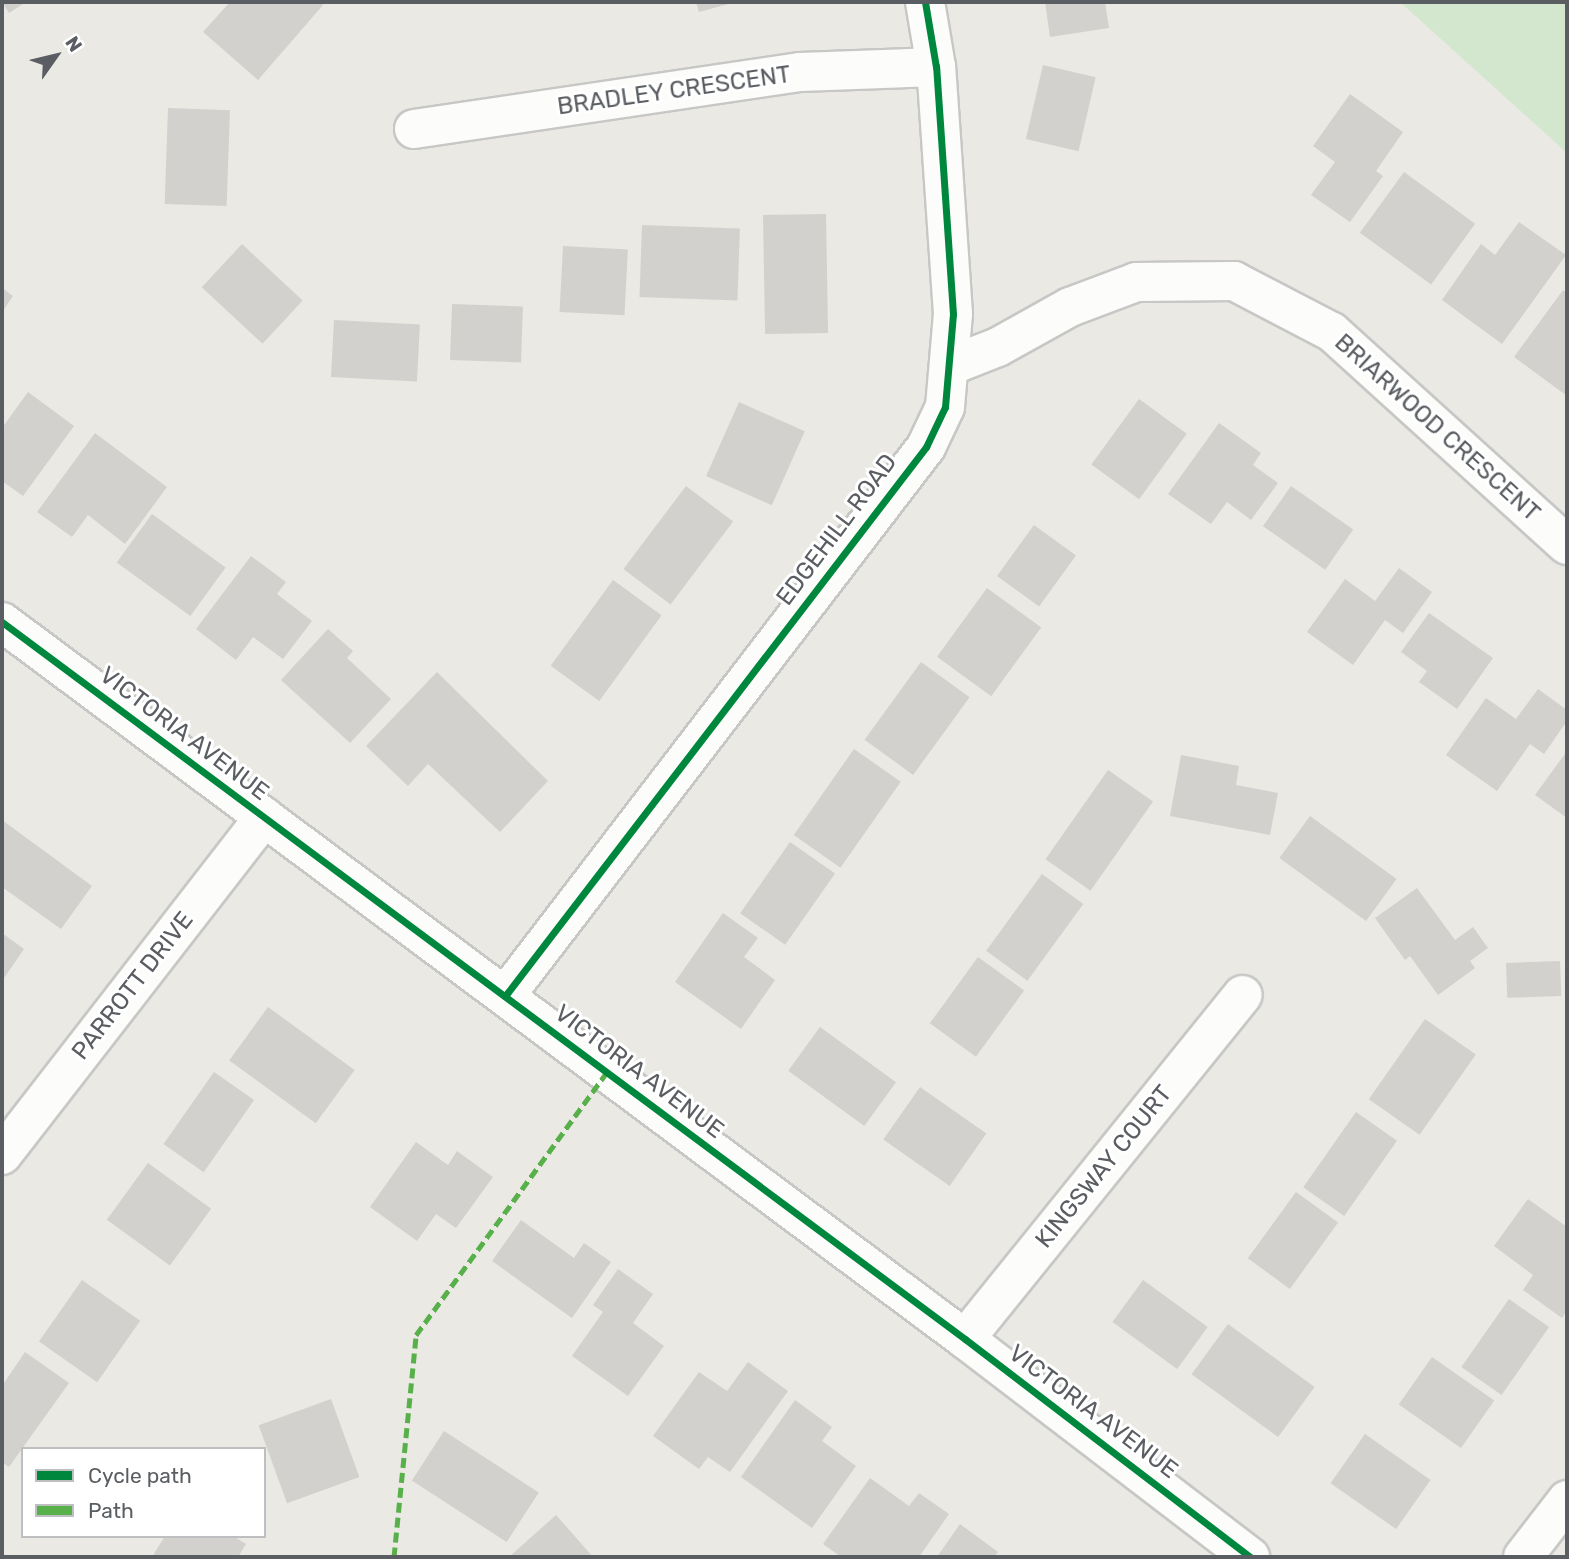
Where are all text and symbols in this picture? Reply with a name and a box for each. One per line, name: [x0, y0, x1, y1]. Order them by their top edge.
north arrow: [21, 21, 91, 91]
text: N: [60, 32, 87, 56]
street label: BRADLEY CRESCENT: [555, 60, 793, 122]
street label: BRIARWOOD CRESCENT: [1329, 328, 1545, 528]
street label: EDGEHILL ROAD: [770, 448, 904, 612]
street label: VICTORIA AVENUE: [93, 661, 275, 807]
street label: PARROTT DRIVE: [66, 906, 200, 1066]
street label: VICTORIA AVENUE: [548, 999, 730, 1145]
street label: KINGSWAY COURT: [1029, 1080, 1179, 1254]
street label: VICTORIA AVENUE: [1002, 1339, 1184, 1485]
legend: [21, 1447, 266, 1538]
text: Cycle path: [88, 1463, 192, 1488]
text: Path: [88, 1498, 134, 1523]

